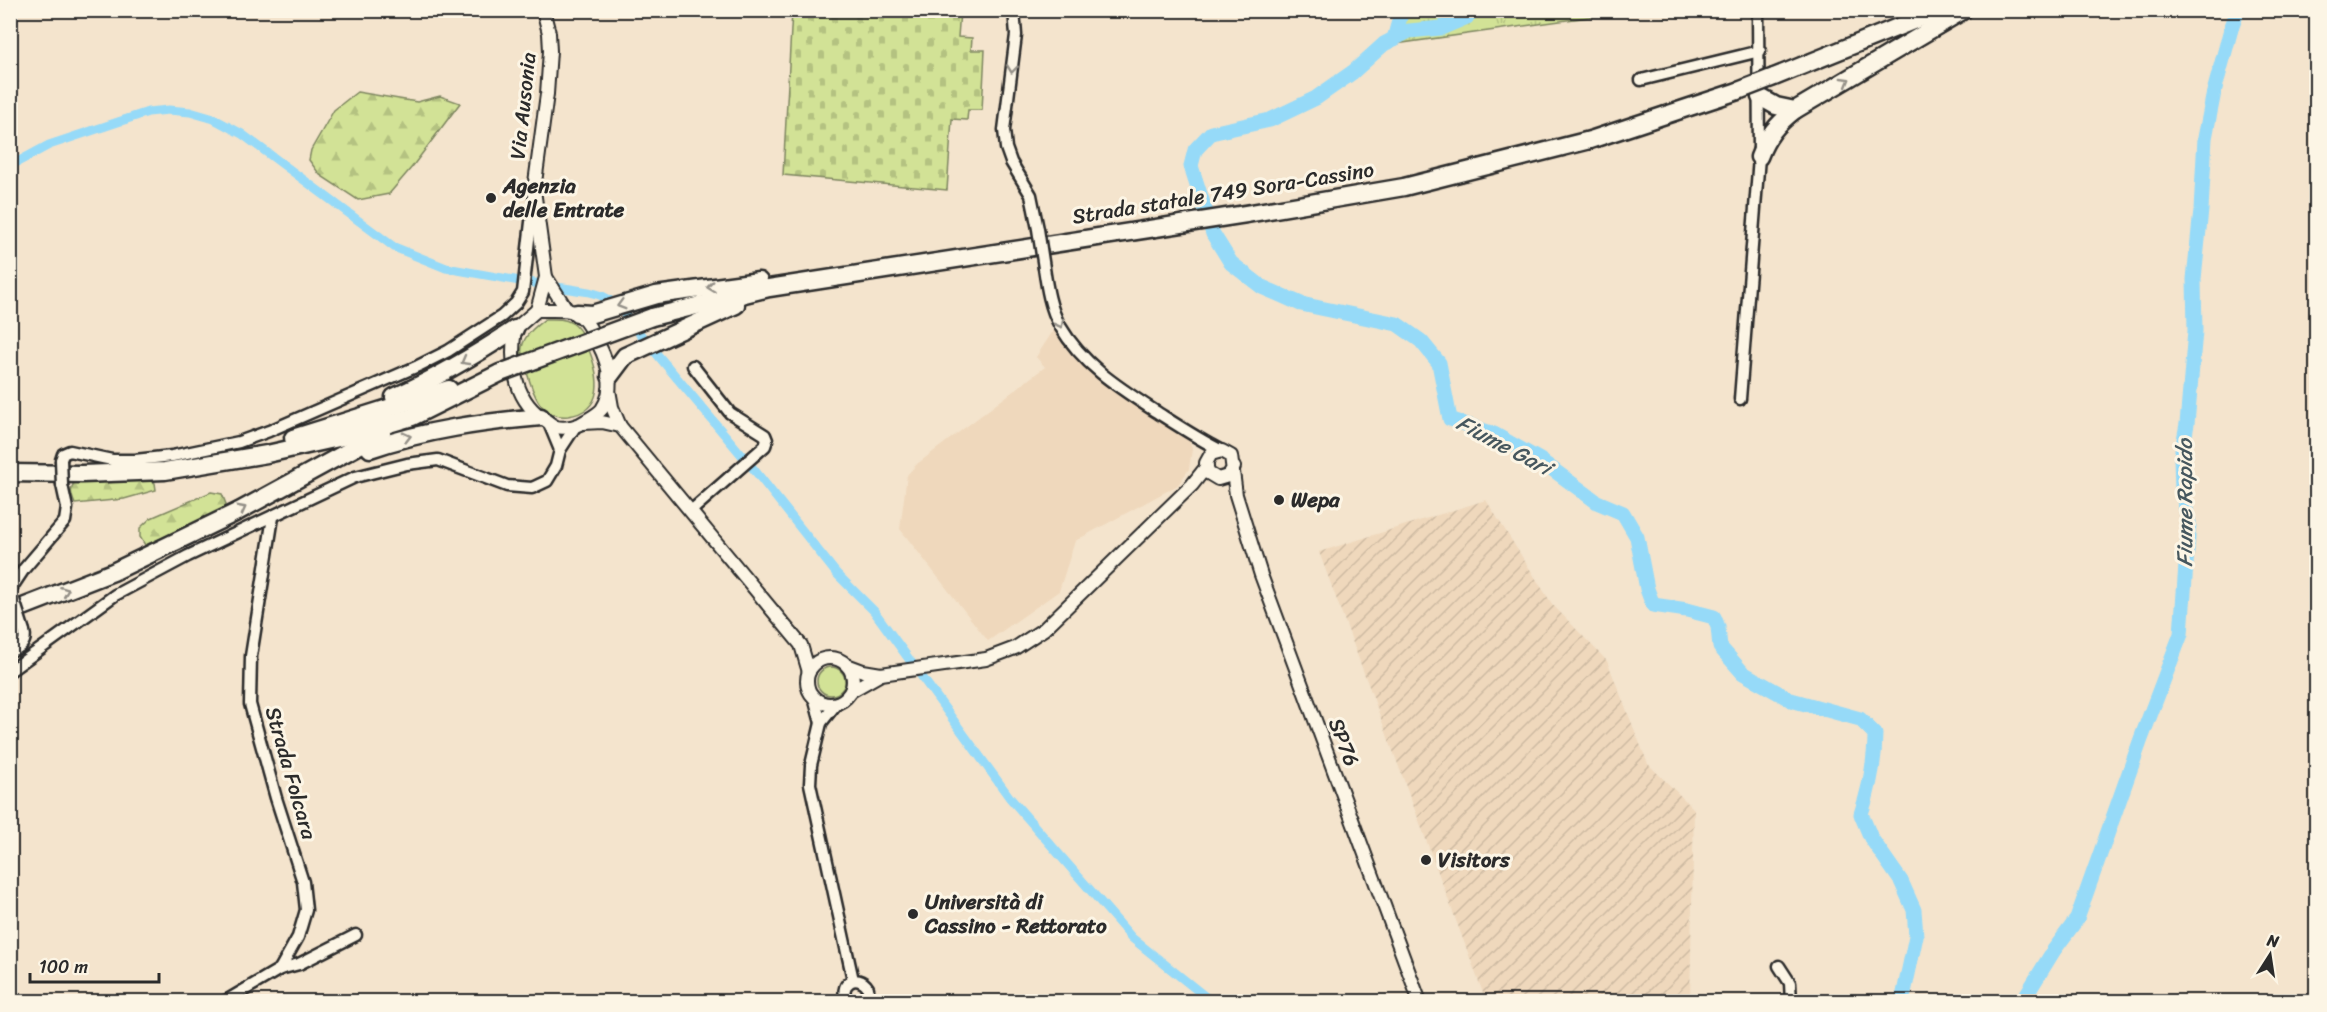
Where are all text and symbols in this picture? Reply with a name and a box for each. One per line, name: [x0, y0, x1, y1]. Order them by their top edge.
street label: Via Ausonia: [498, 50, 548, 161]
one-way arrow: [1006, 64, 1018, 73]
one-way arrow: [1840, 77, 1850, 88]
street label: Strada statale 749 Sora-Cassino: [1069, 150, 1377, 236]
place label: Agenzia delle Entrate: [502, 167, 625, 229]
marker: Agenzia delle Entrate: [484, 191, 498, 205]
one-way arrow: [706, 281, 716, 293]
one-way arrow: [617, 298, 627, 310]
one-way arrow: [1053, 318, 1064, 328]
one-way arrow: [461, 353, 471, 365]
water label: Fiume Gari: [1449, 404, 1563, 489]
one-way arrow: [402, 431, 412, 444]
water label: Fiume Rapido: [2165, 437, 2204, 567]
place label: Wepa: [1291, 481, 1341, 519]
marker: Wepa: [1272, 493, 1286, 507]
one-way arrow: [236, 505, 246, 516]
one-way arrow: [59, 586, 70, 598]
street label: Strada Folcara: [254, 702, 328, 844]
street label: SP76: [1317, 712, 1371, 772]
place label: Visitors: [1438, 841, 1511, 879]
marker: Visitors: [1419, 853, 1433, 867]
place label: Università di Cassino - Rettorato: [924, 883, 1107, 945]
marker: Università di Cassino - Rettorato: [906, 907, 920, 921]
north arrow: [2240, 925, 2300, 985]
text: N: [2264, 925, 2282, 956]
scale bar: [30, 946, 159, 984]
text: 100 m: [39, 951, 88, 983]

